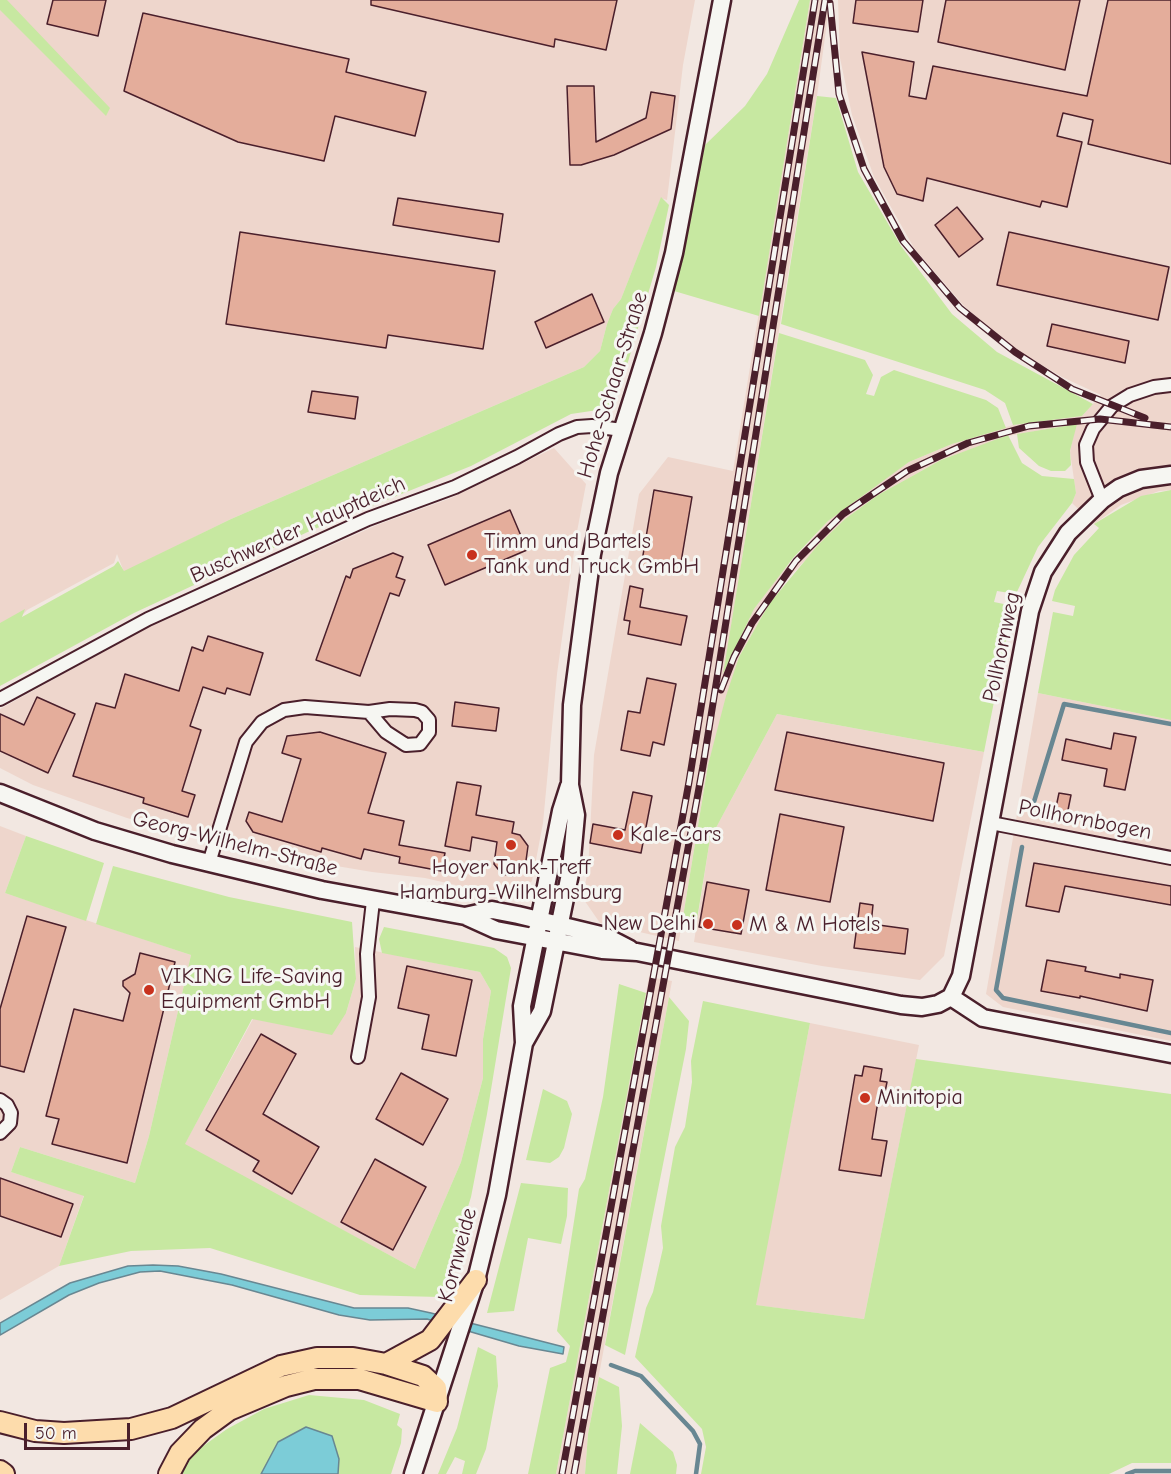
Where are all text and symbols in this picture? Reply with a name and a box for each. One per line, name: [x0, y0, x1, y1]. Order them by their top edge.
street label: Hohe-Schaar-Straße: [572, 288, 654, 482]
street label: Buschwerder Hauptdeich: [186, 471, 410, 589]
place label: Timm und Bartels Tank und Truck GmbH: [484, 529, 699, 580]
marker: Timm und Bartels Tank und Truck GmbH: [465, 548, 479, 562]
street label: Pollhornweg: [977, 589, 1027, 705]
street label: Pollhornbogen: [1016, 794, 1154, 846]
street label: Georg-Wilhelm-Straße: [130, 806, 340, 882]
place label: Kale-Cars: [630, 822, 721, 848]
marker: Kale-Cars: [611, 828, 625, 842]
marker: Hoyer Tank-Treff Hamburg-Wilhelmsburg: [504, 838, 518, 852]
place label: Hoyer Tank-Treff Hamburg-Wilhelmsburg: [400, 855, 622, 906]
place label: New Delhi: [604, 911, 696, 937]
place label: M & M Hotels: [749, 912, 880, 938]
marker: New Delhi: [701, 917, 715, 931]
marker: M & M Hotels: [730, 918, 744, 932]
place label: VIKING Life-Saving Equipment GmbH: [161, 964, 343, 1016]
marker: VIKING Life-Saving Equipment GmbH: [142, 983, 156, 997]
place label: Minitopia: [877, 1085, 963, 1111]
marker: Minitopia: [858, 1091, 872, 1105]
street label: Kornweide: [433, 1205, 483, 1305]
scale bar: [27, 1411, 134, 1449]
text: 50 m: [35, 1423, 77, 1444]

